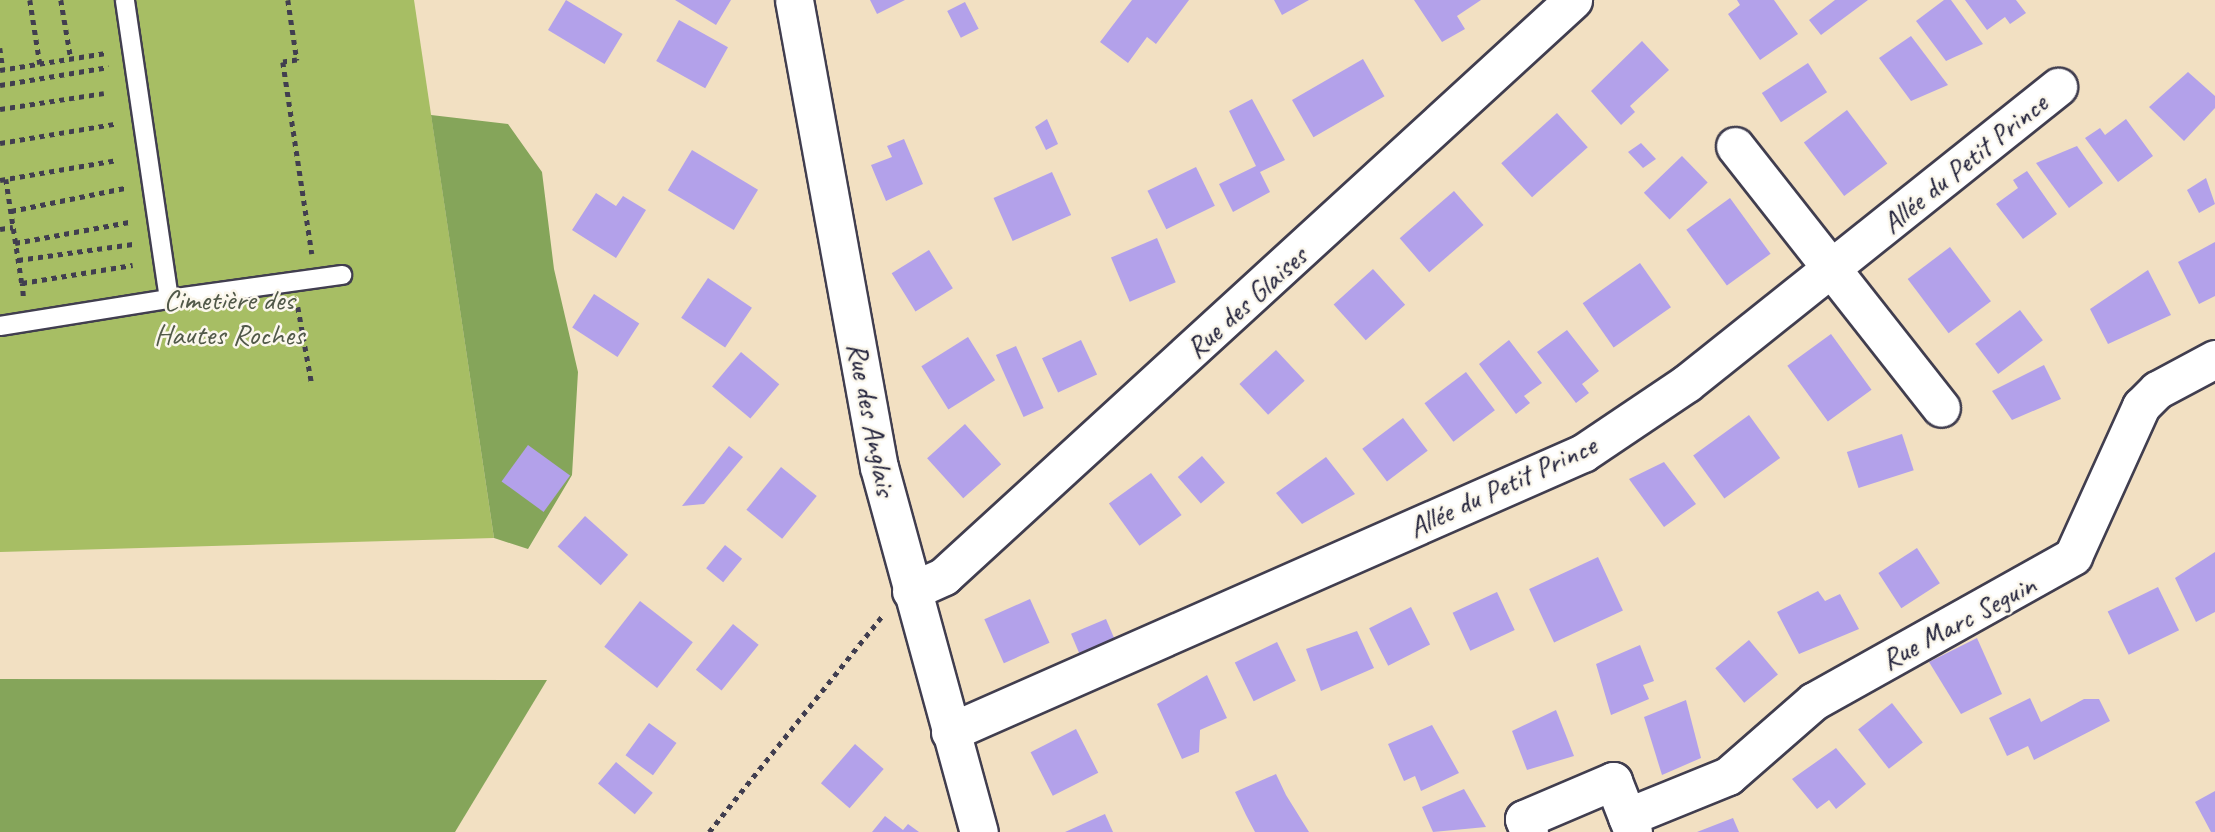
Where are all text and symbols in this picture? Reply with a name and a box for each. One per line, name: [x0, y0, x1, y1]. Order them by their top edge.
street label: Allée du Petit Prince: [1874, 85, 2054, 241]
street label: Rue des Glaises: [1178, 238, 1314, 366]
park label: Cimetière des Hautes Roches: [155, 281, 303, 352]
street label: Rue des Anglais: [840, 339, 904, 499]
street label: Allée du Petit Prince: [1403, 427, 1601, 545]
street label: Rue Marc Seguin: [1874, 566, 2042, 678]

